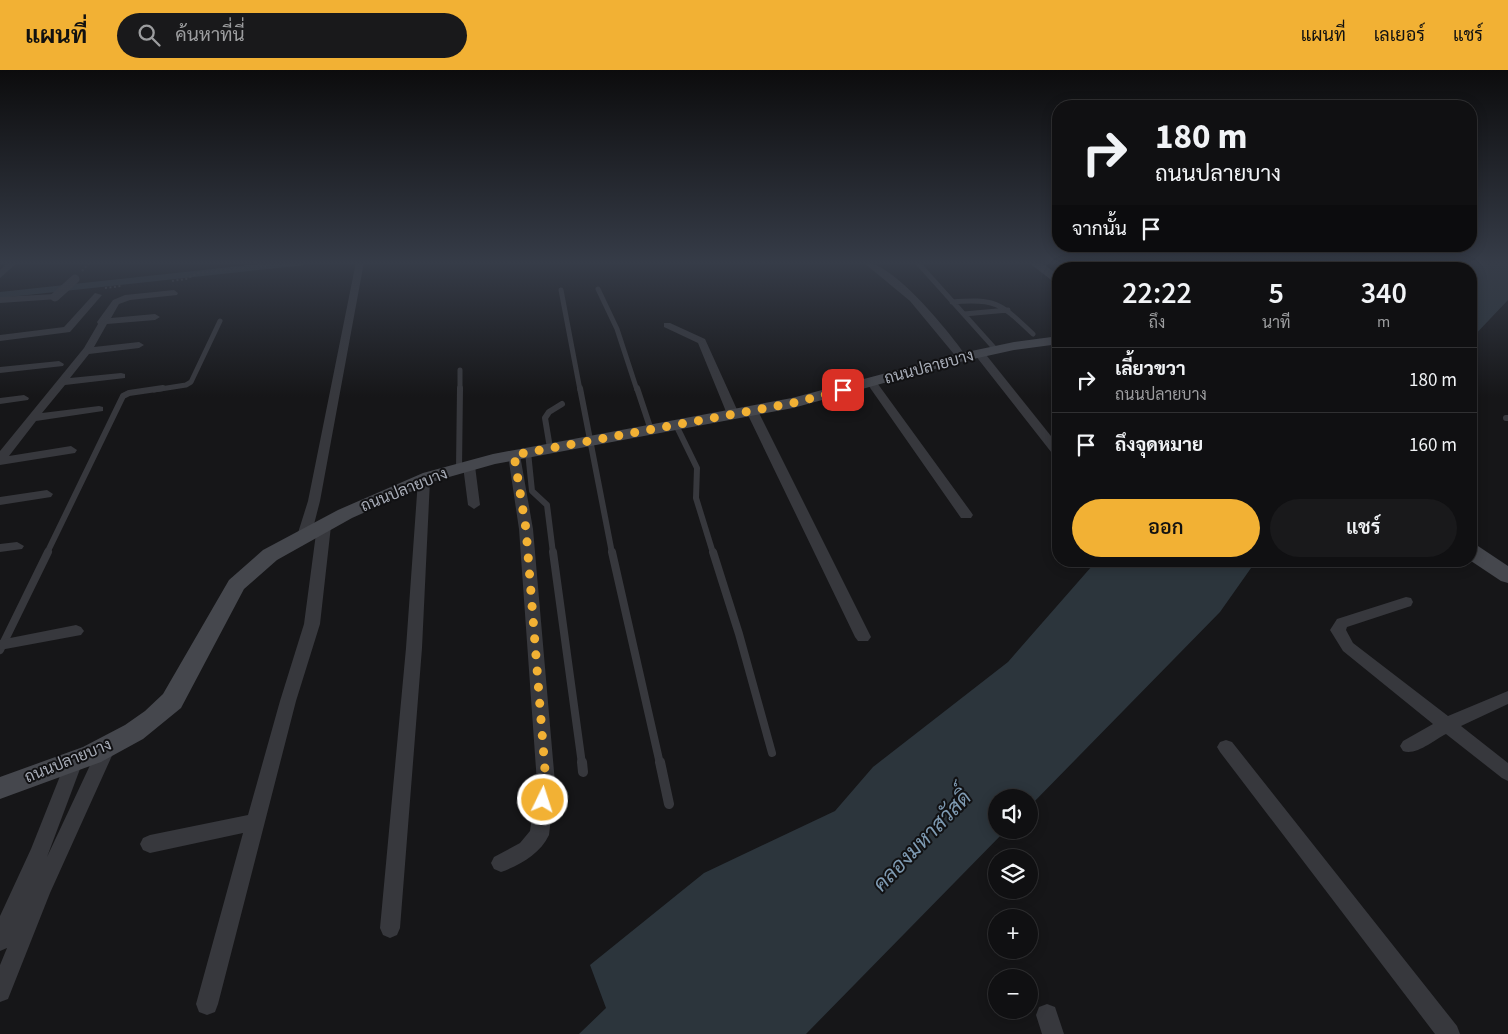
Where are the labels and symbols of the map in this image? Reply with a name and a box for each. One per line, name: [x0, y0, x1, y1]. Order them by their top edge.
street label: ถนนปลายบาง: [882, 345, 976, 389]
pin: [822, 369, 864, 411]
street label: ถนนปลายบาง: [357, 463, 451, 517]
street label: ถนนปลายบาง: [21, 734, 115, 788]
position arrow: [516, 773, 568, 825]
water label: คลองมหาสวัสดิ์: [862, 777, 981, 898]

